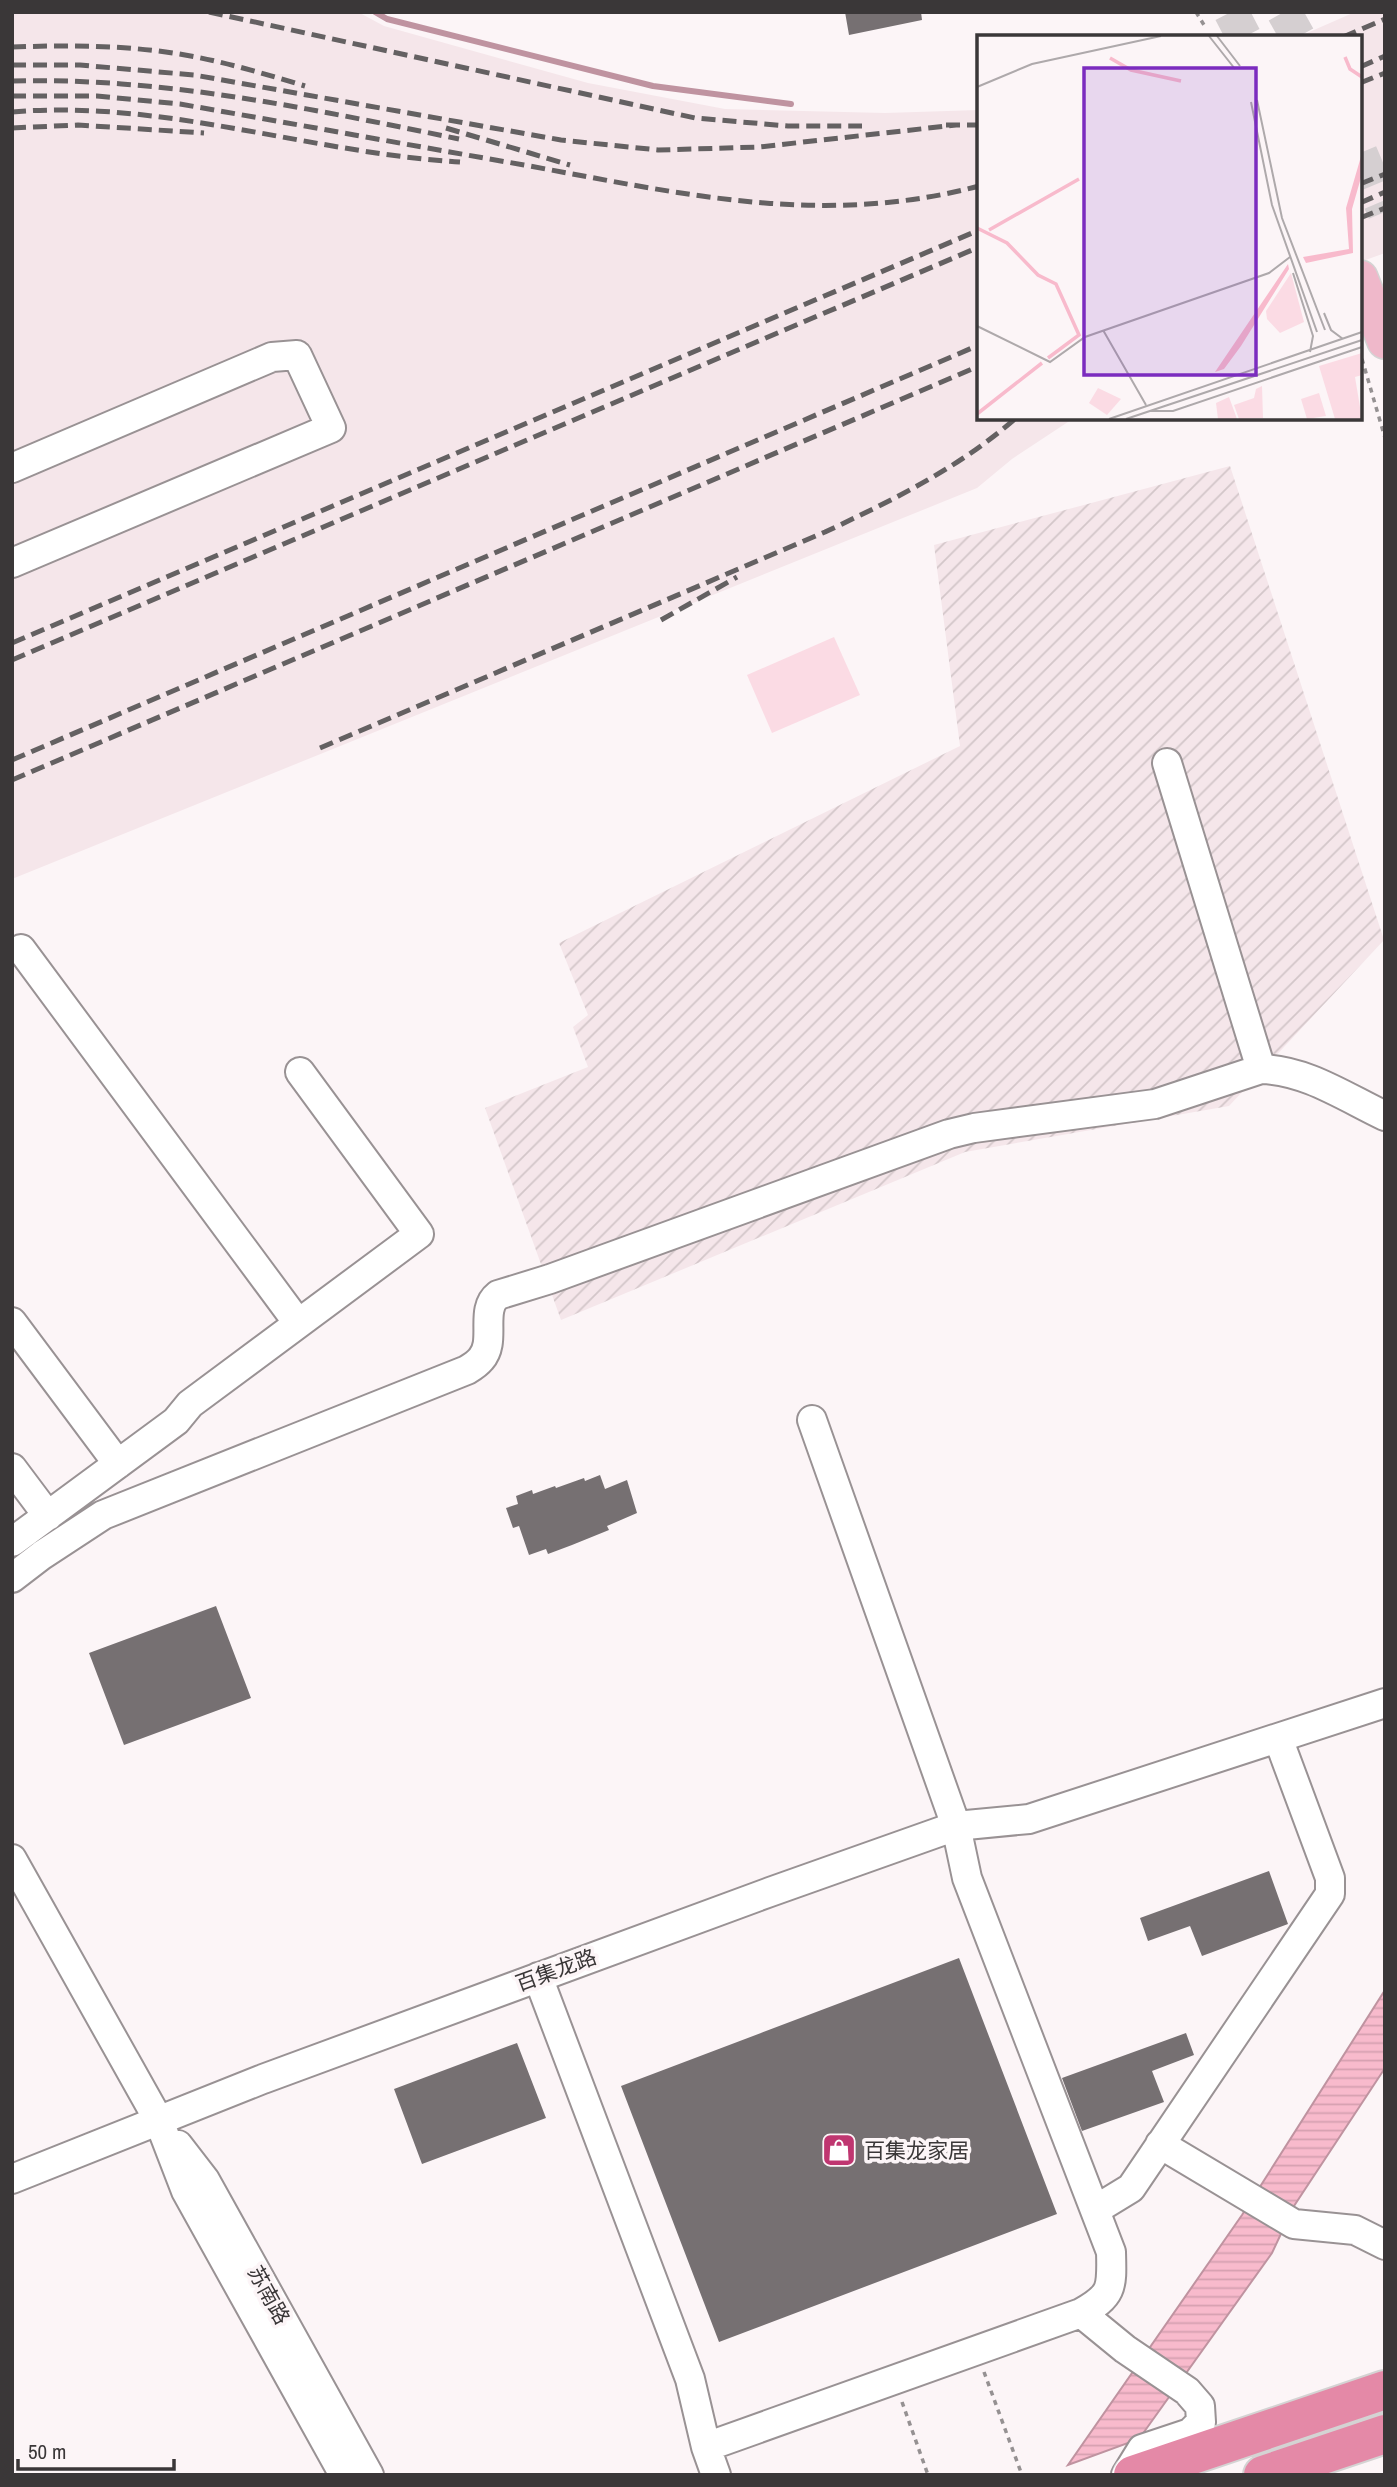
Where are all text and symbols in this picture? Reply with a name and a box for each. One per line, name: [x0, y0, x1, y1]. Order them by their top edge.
inset map: [977, 35, 1362, 420]
street label: 百集龙路: [512, 1942, 600, 1998]
shop icon: 百集龙家居: [820, 2131, 858, 2169]
place label: 百集龙家居: [864, 2136, 969, 2165]
street label: 苏南路: [241, 2260, 297, 2330]
scale bar: [18, 2428, 173, 2472]
text: 50 m: [28, 2437, 66, 2466]

